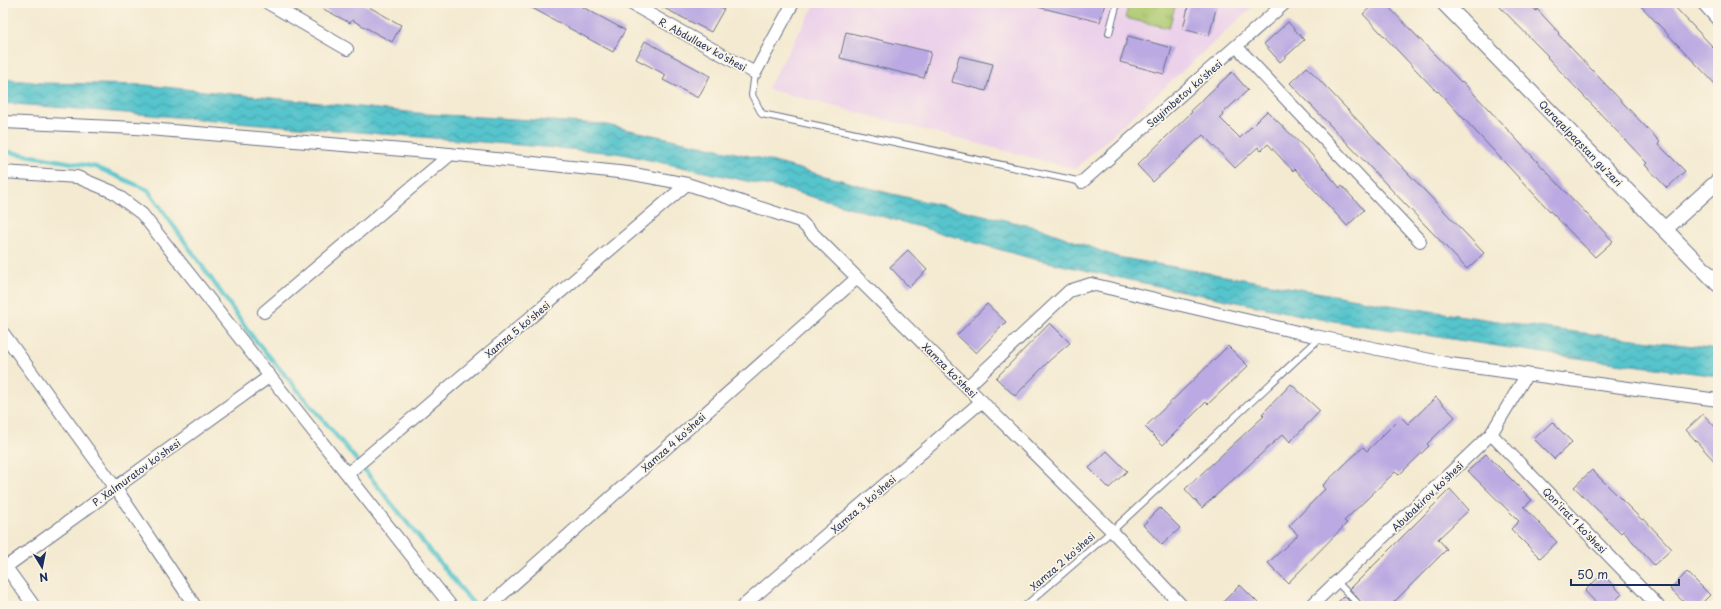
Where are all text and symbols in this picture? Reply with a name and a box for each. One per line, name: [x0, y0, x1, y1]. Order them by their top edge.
street label: R. Abdullaev ko'shesi: [656, 14, 750, 74]
street label: Sayimbetov ko'shesi: [1143, 56, 1225, 130]
street label: Qaraqalpaqstan gu'zari: [1536, 96, 1626, 190]
street label: Xamza 5 ko'shesi: [481, 297, 553, 361]
street label: Xamza ko'shesi: [919, 339, 981, 401]
street label: Xamza 4 ko'shesi: [638, 409, 709, 475]
street label: P. Xalmuratov ko'shesi: [89, 435, 183, 509]
street label: Abubakirov ko'shesi: [1388, 457, 1467, 534]
street label: Xamza 3 ko'shesi: [827, 471, 899, 537]
street label: Qon'irat 1 ko'shesi: [1540, 484, 1611, 556]
street label: Xamza 2 ko'shesi: [1026, 528, 1098, 594]
north arrow: [22, 547, 62, 587]
scale bar: [1571, 561, 1679, 587]
text: 50 m: [1577, 565, 1608, 583]
text: N: [38, 568, 50, 587]

